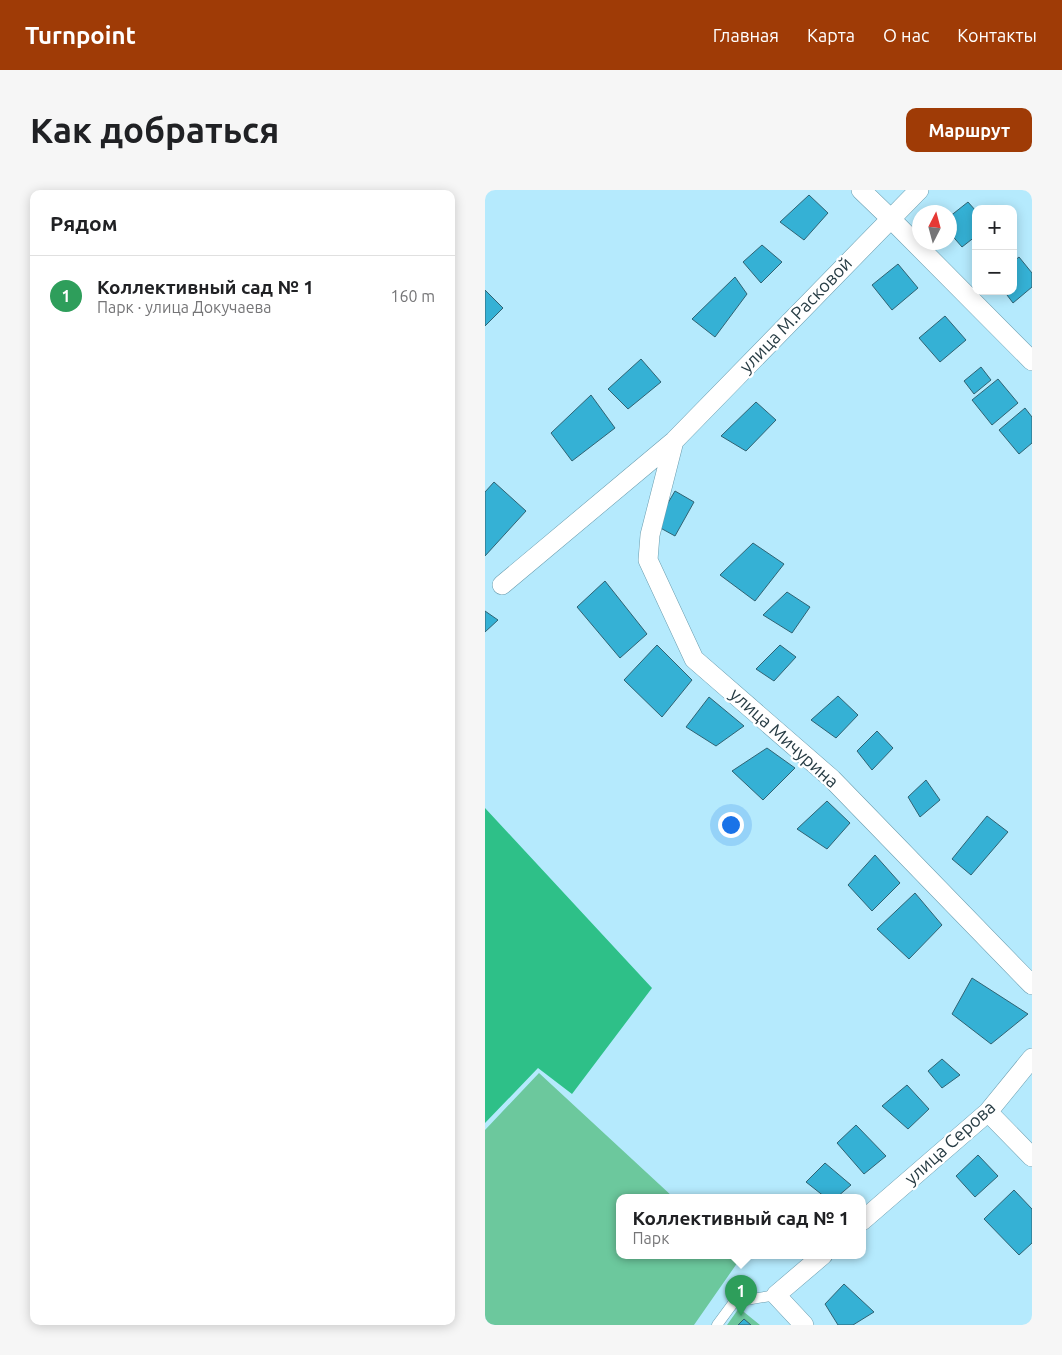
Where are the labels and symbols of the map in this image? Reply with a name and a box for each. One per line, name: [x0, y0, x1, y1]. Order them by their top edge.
north arrow: [912, 205, 957, 250]
street label: улица М.Расковой: [735, 253, 855, 376]
street label: улица Мичурина: [726, 683, 843, 791]
your location: [718, 812, 744, 838]
street label: улица Серова: [900, 1096, 999, 1188]
pin: 1: [725, 1275, 757, 1316]

